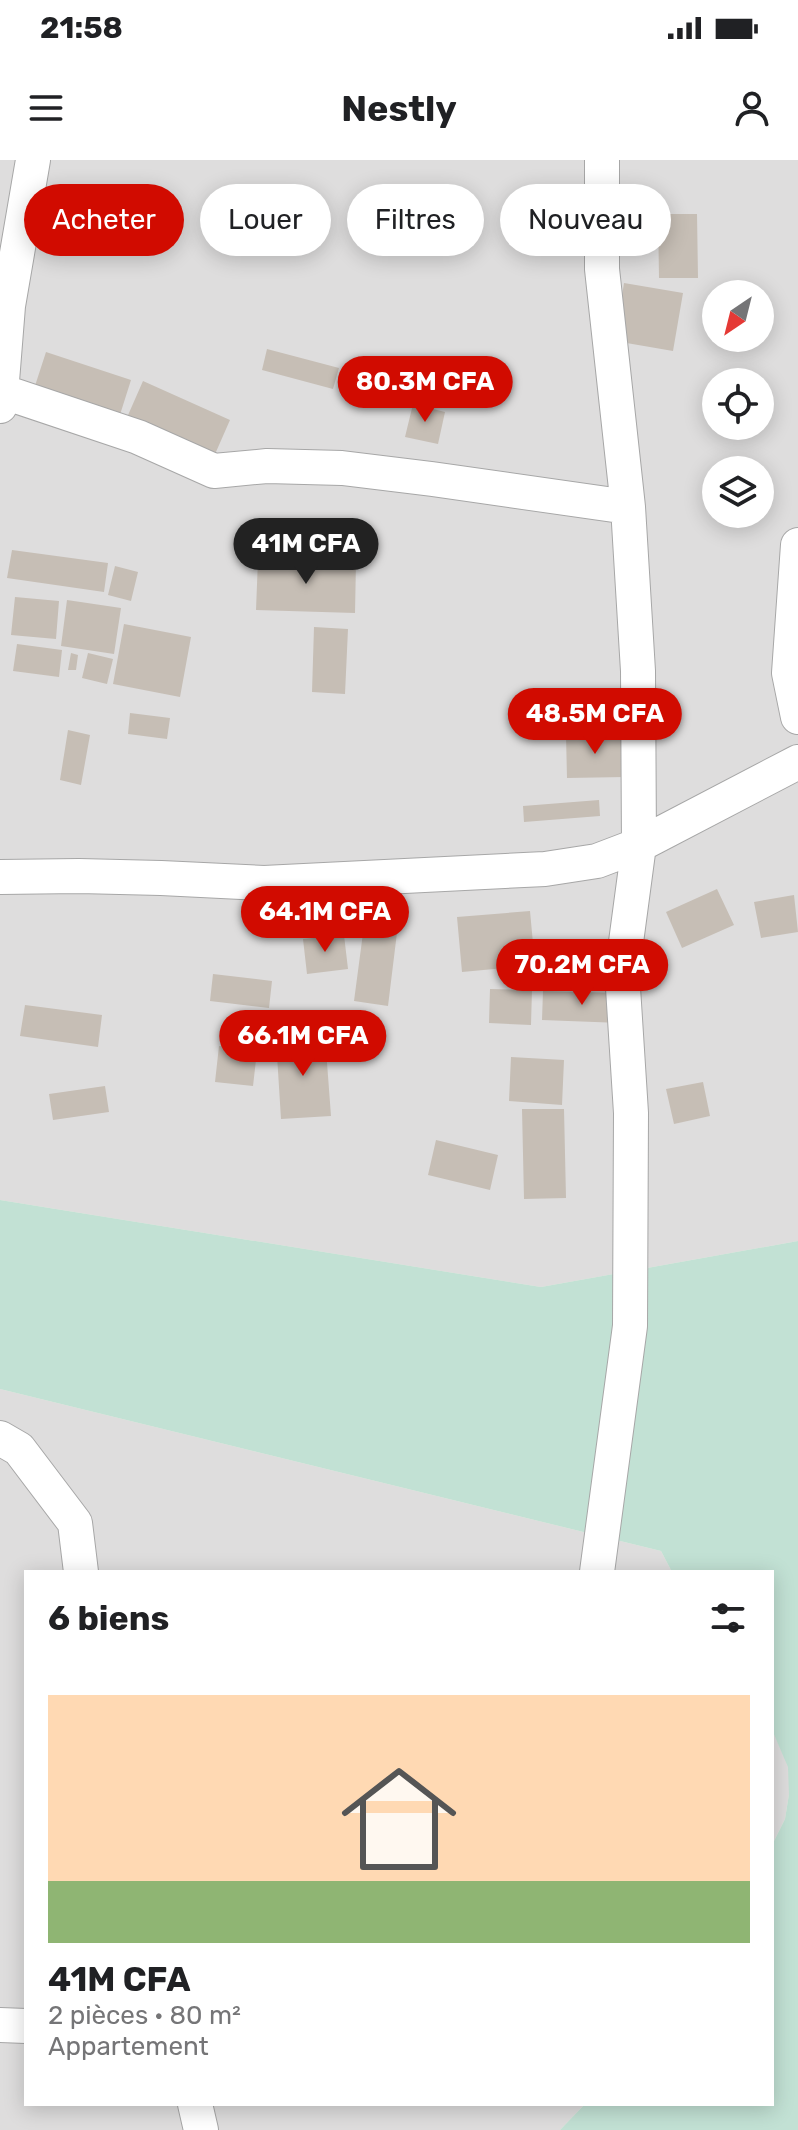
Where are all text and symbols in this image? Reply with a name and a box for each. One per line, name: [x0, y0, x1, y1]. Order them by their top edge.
text: 21:58: [40, 10, 123, 46]
icon: menu: [24, 86, 68, 130]
icon: person: [730, 86, 774, 130]
text: Nestly: [341, 87, 457, 130]
chip: Acheter: [24, 184, 184, 256]
chip: Louer: [200, 184, 331, 256]
chip: Filtres: [347, 184, 484, 256]
chip: Nouveau: [500, 184, 671, 256]
north arrow: [702, 280, 774, 352]
map controls: [702, 280, 774, 528]
pin: 80.3M CFA: [333, 356, 517, 424]
text: 80.3M CFA: [356, 366, 494, 397]
button: locate: [702, 368, 774, 440]
button: layers: [702, 456, 774, 528]
pin: 41M CFA: [232, 518, 380, 586]
text: 41M CFA: [251, 528, 361, 559]
pin: 48.5M CFA: [503, 688, 687, 756]
text: 48.5M CFA: [526, 698, 664, 729]
pin: 64.1M CFA: [233, 886, 417, 954]
text: 64.1M CFA: [259, 896, 391, 927]
pin: 70.2M CFA: [490, 939, 674, 1007]
text: 70.2M CFA: [514, 949, 650, 980]
pin: 66.1M CFA: [211, 1010, 395, 1078]
text: 66.1M CFA: [237, 1020, 369, 1051]
icon: filters: [706, 1596, 750, 1640]
text: 6 biens: [48, 1598, 169, 1639]
icon: home: [327, 1747, 471, 1891]
text: 41M CFA: [48, 1959, 191, 2000]
text: 2 pièces · 80 m²: [48, 2000, 241, 2031]
text: Appartement: [48, 2031, 209, 2062]

